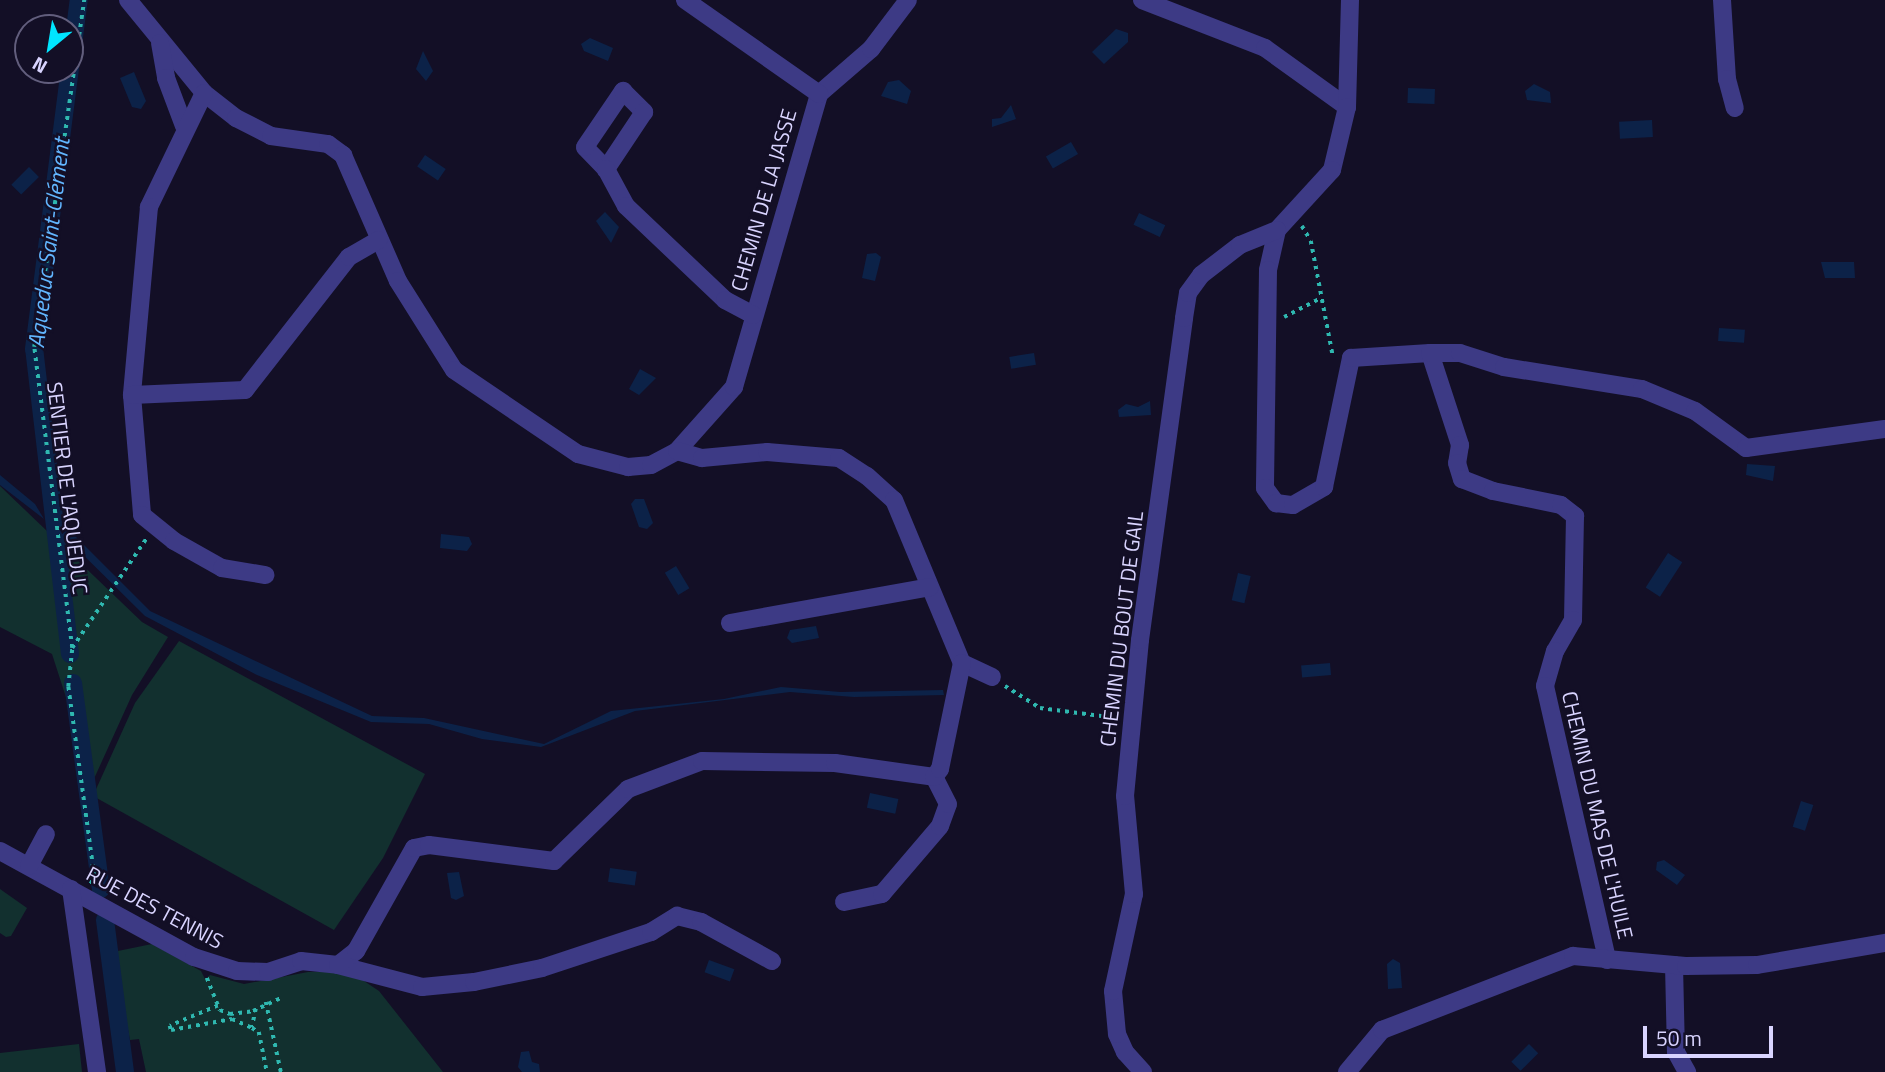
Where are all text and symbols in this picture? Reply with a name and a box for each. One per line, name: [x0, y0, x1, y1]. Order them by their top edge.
north arrow: [14, 14, 84, 84]
text: N: [26, 50, 52, 82]
street label: CHEMIN DE LA JASSE: [725, 106, 801, 294]
water label: Aqueduc Saint-Clément: [22, 137, 76, 349]
street label: SENTIER DE L'AQUEDUC: [42, 380, 94, 596]
street label: CHEMIN DU BOUT DE GAIL: [1094, 510, 1148, 748]
street label: CHEMIN DU MAS DE L'HUILE: [1557, 689, 1639, 941]
street label: RUE DES TENNIS: [82, 860, 228, 954]
scale bar: [1647, 1012, 1776, 1056]
text: 50 m: [1656, 1022, 1702, 1054]

